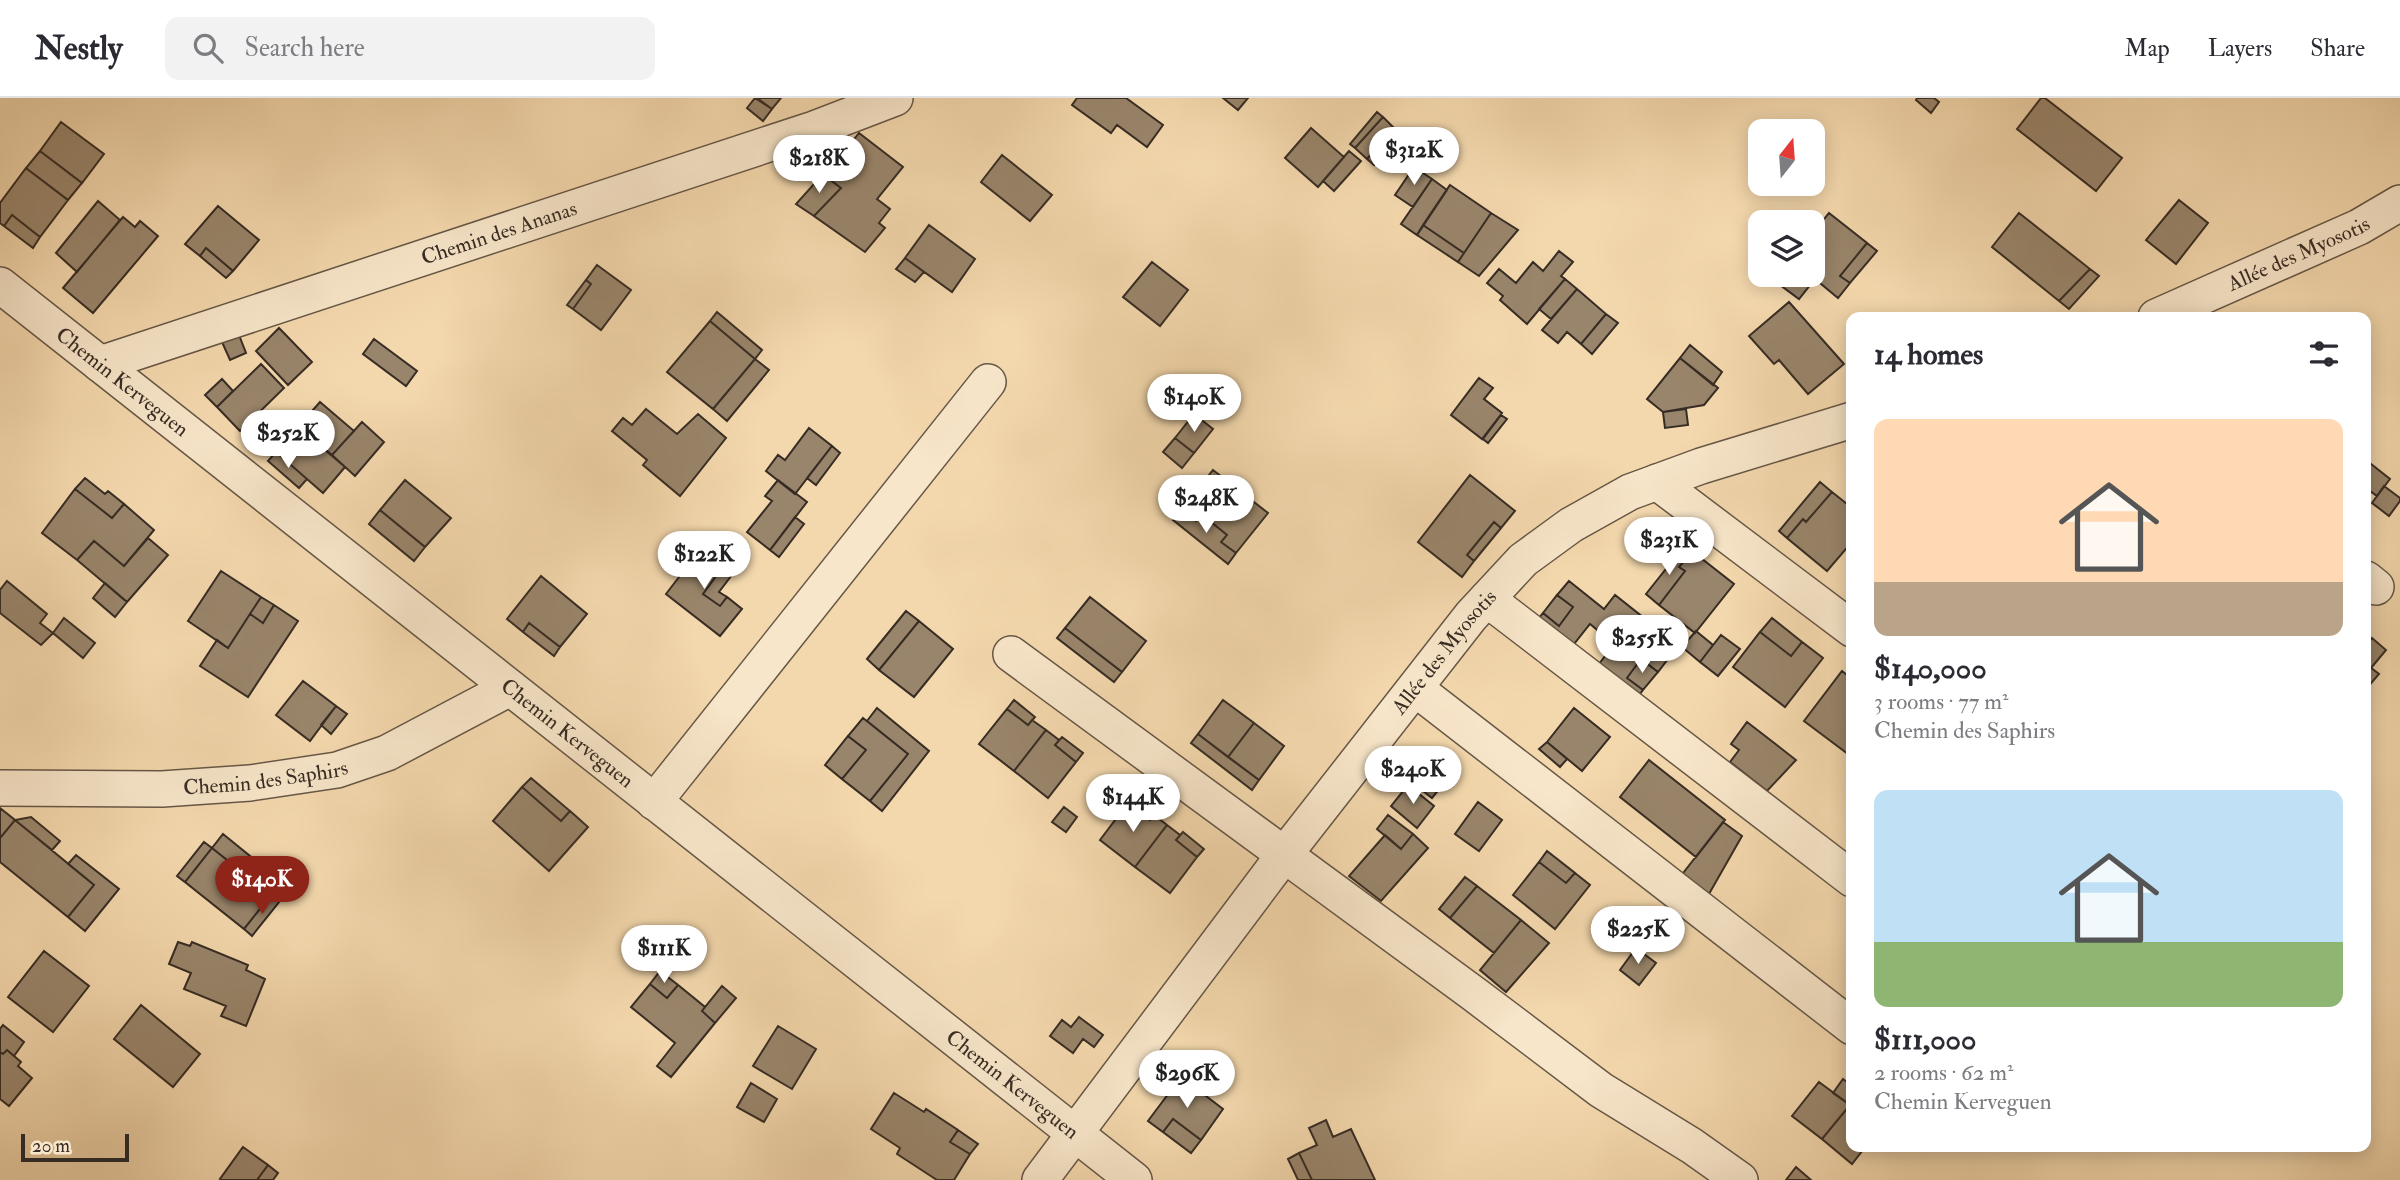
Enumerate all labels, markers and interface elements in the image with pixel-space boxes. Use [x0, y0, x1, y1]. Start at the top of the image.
search box [165, 17, 655, 80]
text: Nestly [35, 28, 123, 69]
icon: search [189, 29, 227, 67]
text: Search here [245, 32, 365, 64]
text: Map [2125, 33, 2170, 64]
text: Layers [2208, 33, 2272, 64]
text: Share [2310, 33, 2365, 64]
north arrow [1748, 119, 1825, 196]
map controls [1748, 119, 1825, 287]
pin: $312K [1365, 127, 1463, 187]
text: $312K [1385, 135, 1443, 164]
pin: $218K [770, 136, 868, 195]
text: $218K [789, 143, 849, 172]
street label: Chemin des Ananas [418, 195, 581, 271]
button: layers [1748, 210, 1825, 287]
street label: Allée des Myosotis [2223, 211, 2375, 298]
street label: Chemin Kerveguen [50, 321, 194, 443]
icon: filters [2305, 335, 2343, 373]
text: 14 homes [1874, 336, 1983, 373]
pin: $140K [1145, 374, 1243, 434]
text: $140K [1163, 382, 1225, 411]
pin: $252K [239, 410, 337, 470]
text: $252K [257, 418, 319, 447]
icon: home [2046, 464, 2172, 590]
pin: $248K [1157, 476, 1255, 535]
text: $248K [1174, 483, 1238, 512]
pin: $231K [1620, 518, 1718, 577]
text: $231K [1640, 525, 1698, 554]
pin: $122K [655, 532, 753, 591]
text: $122K [674, 539, 734, 568]
street label: Allée des Myosotis [1385, 584, 1503, 721]
pin: $255K [1593, 616, 1691, 675]
text: $255K [1612, 623, 1672, 652]
text: $140,000 [1874, 650, 1987, 687]
street label: Chemin Kerveguen [495, 672, 639, 794]
text: 3 rooms · 77 m² [1874, 687, 2009, 716]
text: Chemin des Saphirs [1874, 716, 2055, 745]
pin: $240K [1364, 746, 1462, 806]
street label: Chemin des Saphirs [182, 754, 352, 802]
text: $240K [1381, 754, 1445, 783]
pin: $144K [1084, 774, 1182, 834]
text: $144K [1102, 782, 1164, 811]
icon: home [2046, 835, 2172, 961]
pin: $140K [213, 856, 311, 916]
text: $140K [231, 864, 293, 893]
pin: $225K [1589, 906, 1687, 966]
text: $225K [1607, 914, 1669, 943]
pin: $111K [615, 926, 713, 985]
text: $111K [637, 933, 691, 962]
text: $111,000 [1874, 1021, 1976, 1058]
street label: Chemin Kerveguen [940, 1024, 1084, 1146]
pin: $296K [1138, 1051, 1236, 1110]
text: $296K [1155, 1058, 1219, 1087]
text: 2 rooms · 62 m² [1874, 1058, 2013, 1087]
text: Chemin Kerveguen [1874, 1087, 2052, 1116]
scale bar [21, 1131, 130, 1163]
text: 20 m [32, 1134, 70, 1158]

